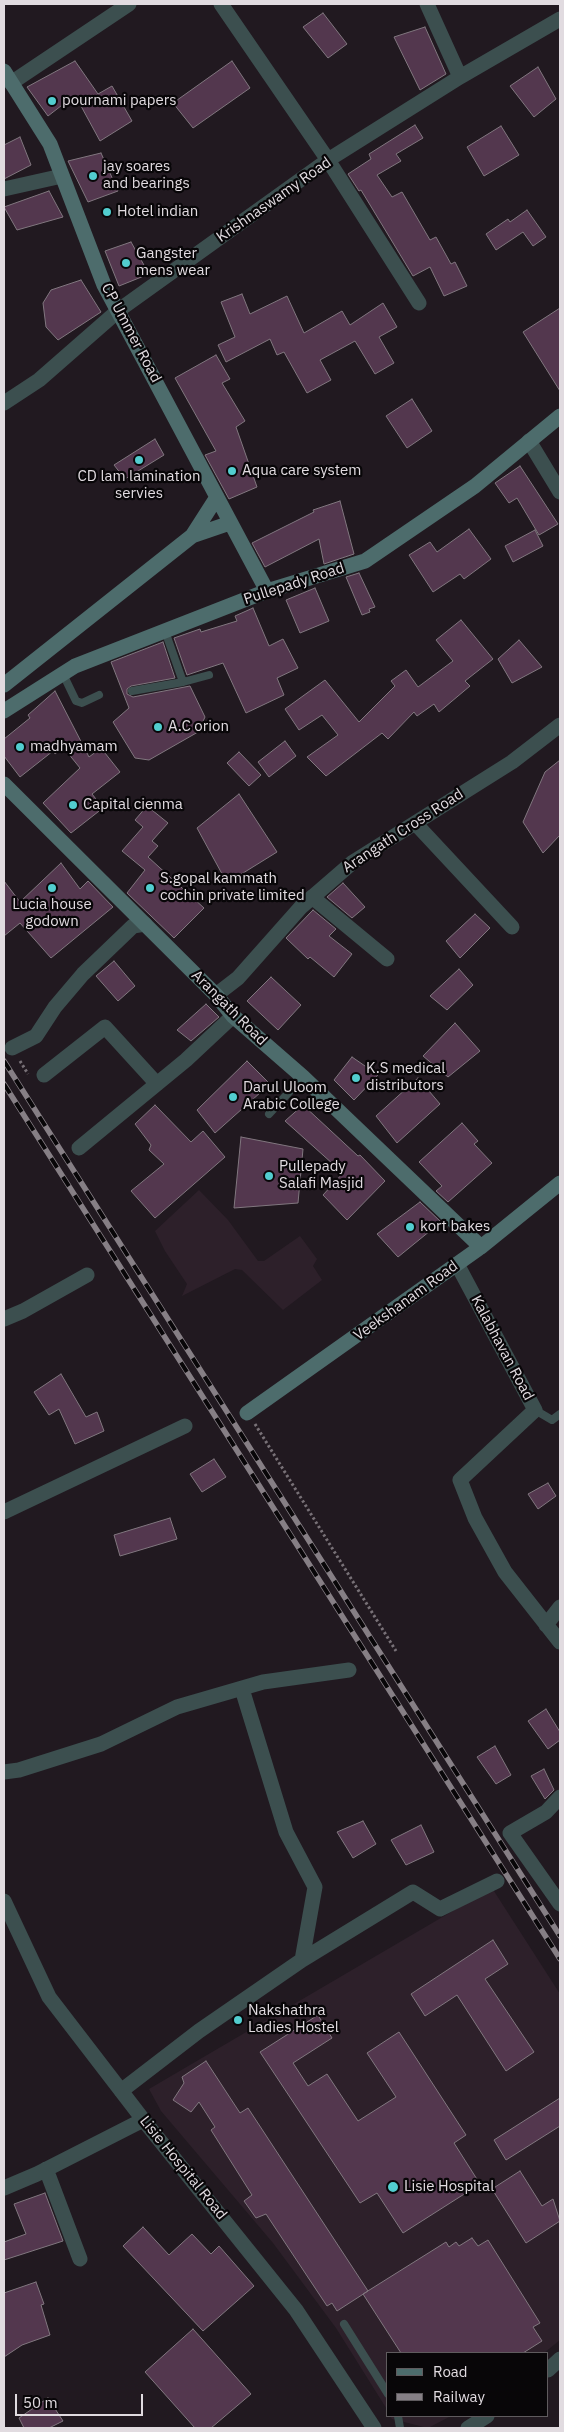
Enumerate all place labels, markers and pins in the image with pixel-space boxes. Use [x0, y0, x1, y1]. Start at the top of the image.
place label: pournami papers [62, 92, 176, 110]
marker: pournami papers [46, 95, 58, 107]
place label: jay soares and bearings [103, 158, 190, 193]
marker: jay soares and bearings [87, 170, 99, 182]
place label: Hotel indian [117, 203, 198, 221]
marker: Hotel indian [101, 206, 113, 218]
place label: Gangster mens wear [136, 245, 210, 280]
marker: Gangster mens wear [120, 257, 132, 269]
marker: CD lam lamination servies [133, 454, 145, 466]
place label: Aqua care system [242, 462, 361, 480]
marker: Aqua care system [226, 465, 238, 477]
place label: CD lam lamination servies [77, 468, 201, 503]
place label: A.C orion [168, 718, 229, 736]
marker: A.C orion [152, 721, 164, 733]
place label: madhyamam [30, 738, 118, 756]
marker: madhyamam [14, 741, 26, 753]
place label: Capital cienma [83, 796, 183, 814]
marker: Capital cienma [67, 799, 79, 811]
place label: S.gopal kammath cochin private limited [160, 870, 305, 905]
marker: Lucia house godown [46, 882, 58, 894]
marker: S.gopal kammath cochin private limited [144, 882, 156, 894]
place label: Lucia house godown [12, 896, 92, 931]
place label: K.S medical distributors [366, 1060, 445, 1095]
marker: K.S medical distributors [350, 1072, 362, 1084]
place label: Darul Uloom Arabic College [243, 1079, 340, 1114]
marker: Darul Uloom Arabic College [227, 1091, 239, 1103]
place label: Pullepady Salafi Masjid [279, 1158, 364, 1193]
marker: Pullepady Salafi Masjid [263, 1170, 275, 1182]
place label: kort bakes [420, 1218, 490, 1236]
marker: kort bakes [404, 1221, 416, 1233]
place label: Nakshathra Ladies Hostel [248, 2002, 339, 2037]
marker: Nakshathra Ladies Hostel [232, 2014, 244, 2026]
place label: Lisie Hospital [404, 2178, 494, 2196]
marker: Lisie Hospital [386, 2180, 400, 2194]

